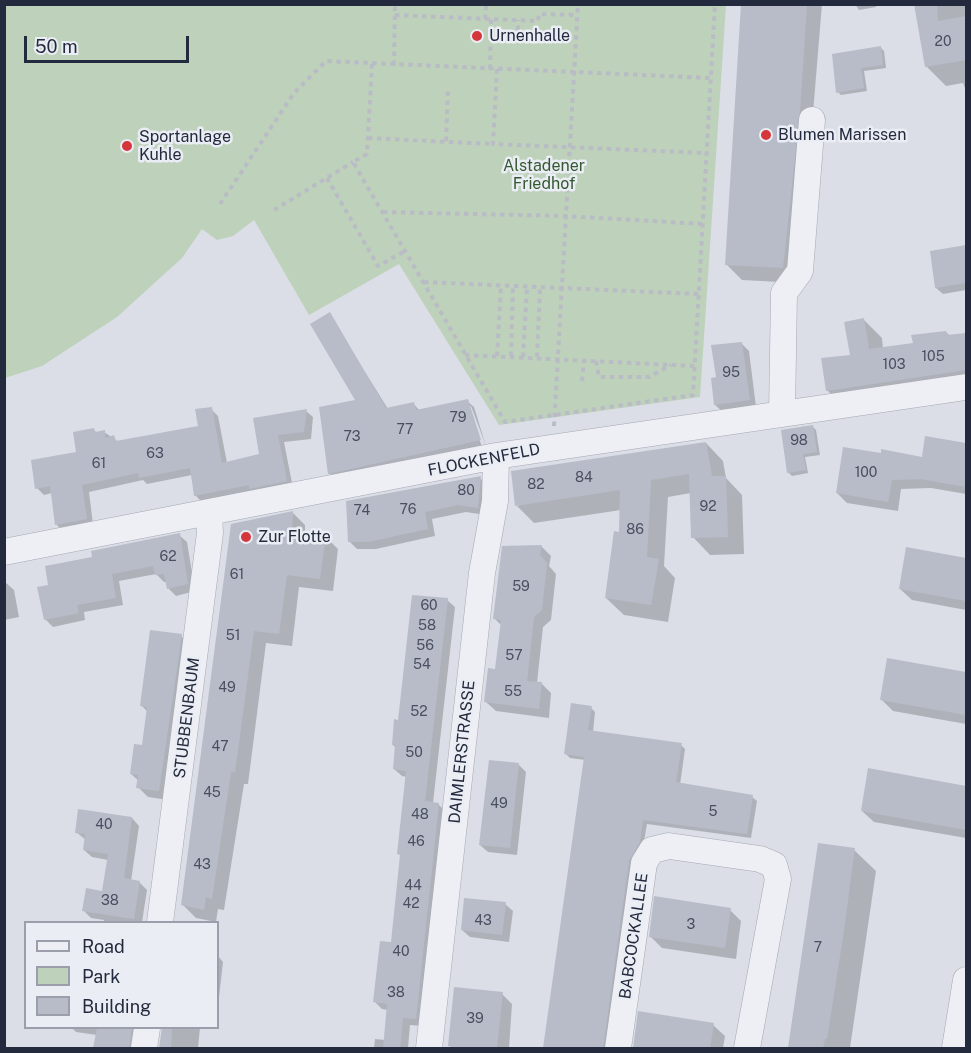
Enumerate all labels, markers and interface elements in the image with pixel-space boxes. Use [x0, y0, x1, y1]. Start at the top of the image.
scale bar [27, 24, 192, 62]
place label: Urnenhalle [489, 26, 570, 46]
marker: Urnenhalle [470, 29, 484, 43]
house number: 20 [935, 34, 951, 50]
text: 50 m [35, 36, 78, 57]
place label: Blumen Marissen [778, 125, 906, 145]
place label: Sportanlage Kuhle [139, 127, 231, 165]
marker: Blumen Marissen [759, 128, 773, 142]
marker: Sportanlage Kuhle [120, 139, 134, 153]
park label: Alstadener Friedhof [503, 156, 585, 194]
house number: 105 [921, 349, 945, 365]
house number: 103 [883, 357, 905, 373]
house number: 95 [722, 365, 740, 381]
house number: 79 [450, 410, 466, 426]
house number: 77 [397, 422, 413, 438]
house number: 73 [344, 429, 360, 445]
house number: 98 [790, 433, 808, 449]
street label: FLOCKENFELD [426, 440, 542, 480]
house number: 63 [146, 446, 164, 462]
house number: 61 [92, 456, 106, 472]
house number: 100 [855, 465, 877, 481]
house number: 84 [575, 470, 593, 486]
house number: 82 [527, 477, 545, 493]
house number: 80 [457, 483, 475, 499]
house number: 92 [699, 499, 717, 515]
house number: 76 [400, 502, 416, 518]
house number: 74 [354, 503, 370, 519]
house number: 86 [626, 522, 644, 538]
place label: Zur Flotte [258, 527, 331, 547]
marker: Zur Flotte [239, 530, 253, 544]
house number: 62 [159, 549, 177, 565]
house number: 61 [230, 567, 244, 583]
house number: 59 [512, 579, 530, 595]
house number: 60 [420, 598, 438, 614]
house number: 58 [418, 618, 436, 634]
house number: 51 [226, 628, 240, 644]
house number: 56 [416, 638, 434, 654]
house number: 57 [505, 648, 523, 664]
street label: STUBBENBAUM [170, 656, 204, 780]
house number: 54 [413, 657, 431, 673]
street label: DAIMLERSTRASSE [445, 679, 479, 825]
house number: 49 [218, 680, 236, 696]
house number: 55 [504, 684, 522, 700]
house number: 52 [410, 704, 428, 720]
house number: 47 [211, 739, 229, 755]
house number: 50 [405, 745, 423, 761]
house number: 45 [203, 785, 221, 801]
house number: 49 [490, 796, 508, 812]
house number: 5 [709, 804, 717, 820]
house number: 48 [411, 807, 429, 823]
house number: 40 [95, 817, 113, 833]
house number: 46 [407, 834, 425, 850]
house number: 43 [193, 857, 211, 873]
street label: BABCOCKALLEE [616, 872, 652, 1000]
house number: 44 [404, 878, 422, 894]
house number: 38 [101, 893, 119, 909]
house number: 42 [402, 896, 420, 912]
house number: 43 [474, 913, 492, 929]
house number: 3 [687, 917, 695, 933]
legend [24, 921, 219, 1029]
text: Road [82, 936, 125, 957]
house number: 7 [814, 940, 822, 956]
house number: 40 [392, 944, 410, 960]
text: Park [82, 966, 120, 987]
house number: 38 [387, 985, 405, 1001]
text: Building [82, 996, 151, 1017]
house number: 39 [466, 1011, 484, 1027]

